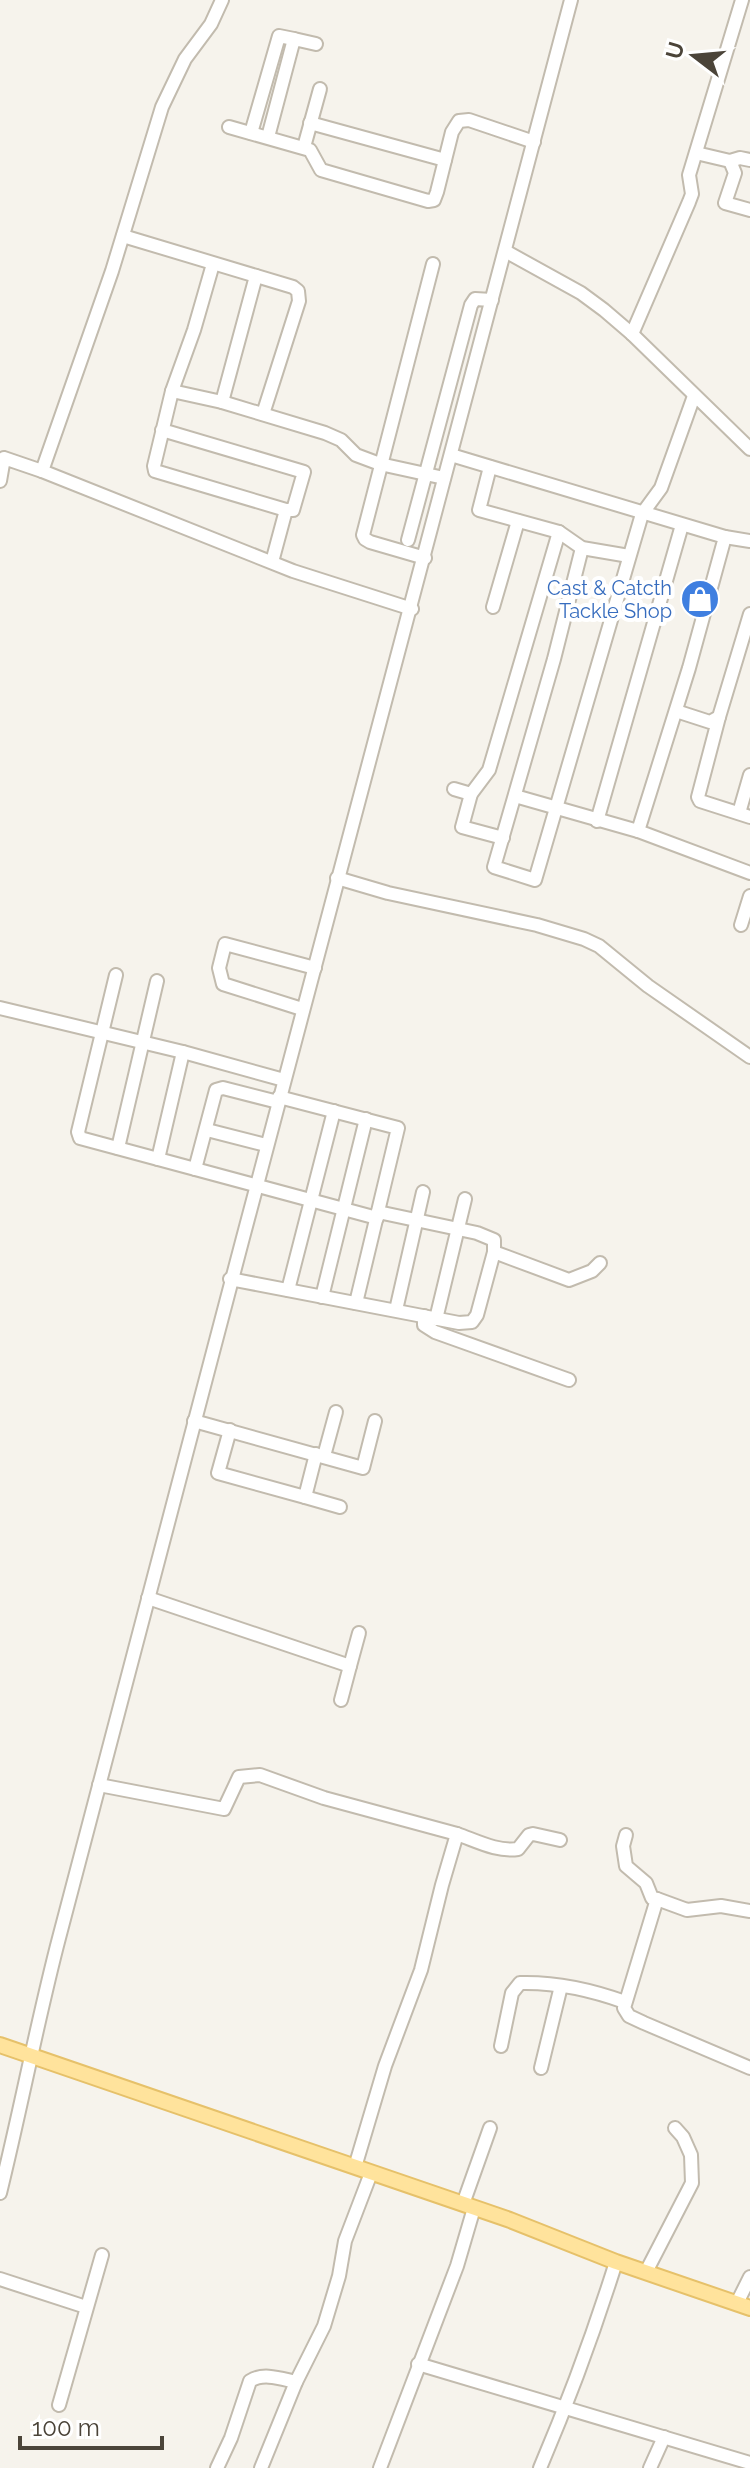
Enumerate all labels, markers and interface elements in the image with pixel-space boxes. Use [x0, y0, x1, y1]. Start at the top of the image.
north arrow [654, 16, 734, 96]
text: U [660, 39, 690, 62]
place label: Cast & Catcth Tackle Shop [547, 576, 672, 623]
shop icon: Cast & Catcth Tackle Shop [679, 578, 721, 620]
scale bar [20, 2400, 162, 2450]
text: 100 m [32, 2413, 100, 2442]

